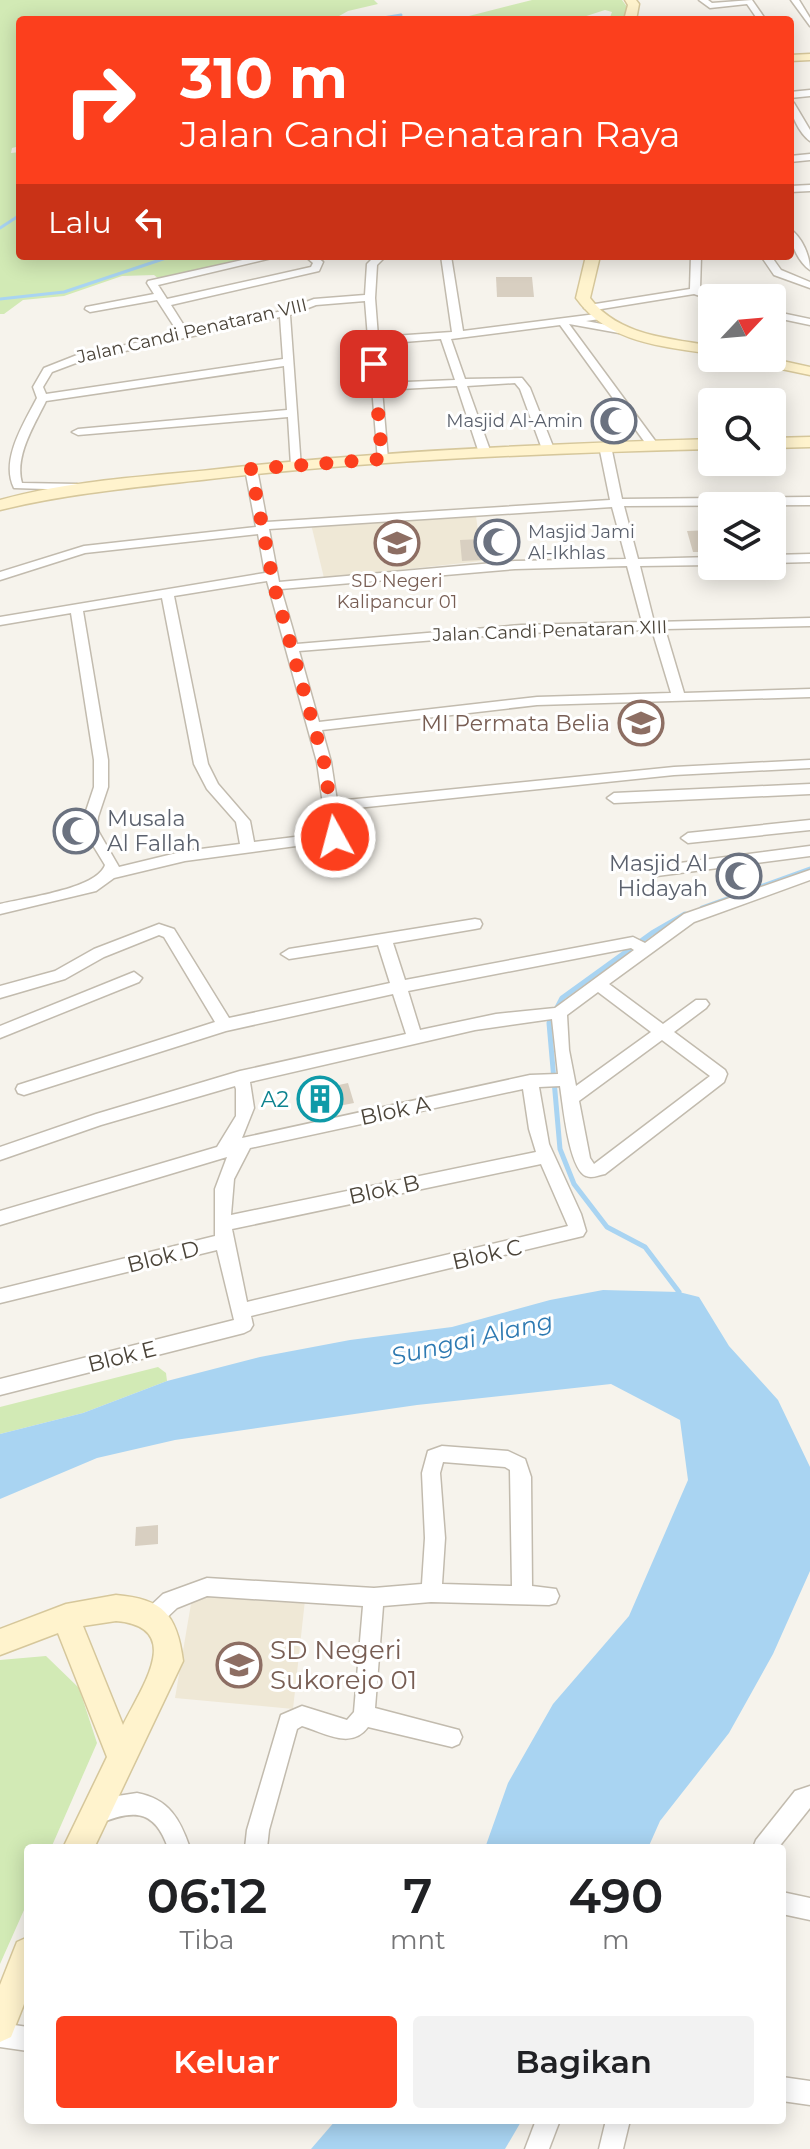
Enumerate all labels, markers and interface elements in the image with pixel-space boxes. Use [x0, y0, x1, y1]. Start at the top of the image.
text: 310 m [180, 44, 348, 112]
icon: right [48, 48, 152, 152]
text: Jalan Candi Penataran Raya [180, 112, 681, 156]
icon: left [128, 200, 172, 244]
text: Lalu [48, 204, 112, 241]
north arrow [698, 284, 786, 372]
map controls [698, 284, 786, 580]
street label: Jalan Candi Penataran VIII [74, 294, 309, 368]
pin [340, 330, 408, 398]
icon: arrive [352, 342, 396, 386]
button: search [698, 388, 786, 476]
mosque icon: Masjid Al-Amin [590, 397, 638, 445]
place label: Masjid Al-Amin [446, 410, 583, 432]
button: layers [698, 492, 786, 580]
mosque icon: Masjid Jami Al-Ikhlas [473, 518, 521, 566]
school or university icon: SD Negeri Kalipancur 01 [373, 519, 421, 567]
place label: Masjid Jami Al-Ikhlas [528, 521, 635, 564]
place label: SD Negeri Kalipancur 01 [337, 570, 457, 613]
street label: Jalan Candi Penataran XIII [431, 616, 668, 646]
school or university icon: MI Permata Belia [617, 699, 665, 747]
place label: MI Permata Belia [421, 710, 610, 737]
position arrow [293, 795, 377, 879]
place label: Musala Al Fallah [107, 805, 201, 857]
mosque icon: Musala Al Fallah [52, 807, 100, 855]
place label: Masjid Al Hidayah [609, 850, 708, 902]
mosque icon: Masjid Al Hidayah [715, 852, 763, 900]
building icon: A2 [296, 1075, 344, 1123]
place label: A2 [261, 1086, 289, 1113]
street label: Blok A [358, 1090, 433, 1131]
street label: Blok B [346, 1169, 422, 1210]
street label: Blok C [450, 1233, 525, 1276]
street label: Blok D [124, 1235, 202, 1278]
water label: Sungai Alang [388, 1306, 556, 1371]
street label: Blok E [85, 1335, 159, 1378]
place label: SD Negeri Sukorejo 01 [270, 1634, 417, 1696]
school or university icon: SD Negeri Sukorejo 01 [215, 1641, 263, 1689]
text: 06:12 [147, 1867, 267, 1925]
text: 7 [403, 1867, 432, 1925]
text: 490 [568, 1867, 663, 1925]
text: Tiba [180, 1924, 234, 1956]
text: mnt [390, 1924, 446, 1956]
text: m [602, 1924, 630, 1956]
button: Keluar [56, 2016, 397, 2108]
button: Bagikan [413, 2016, 754, 2108]

